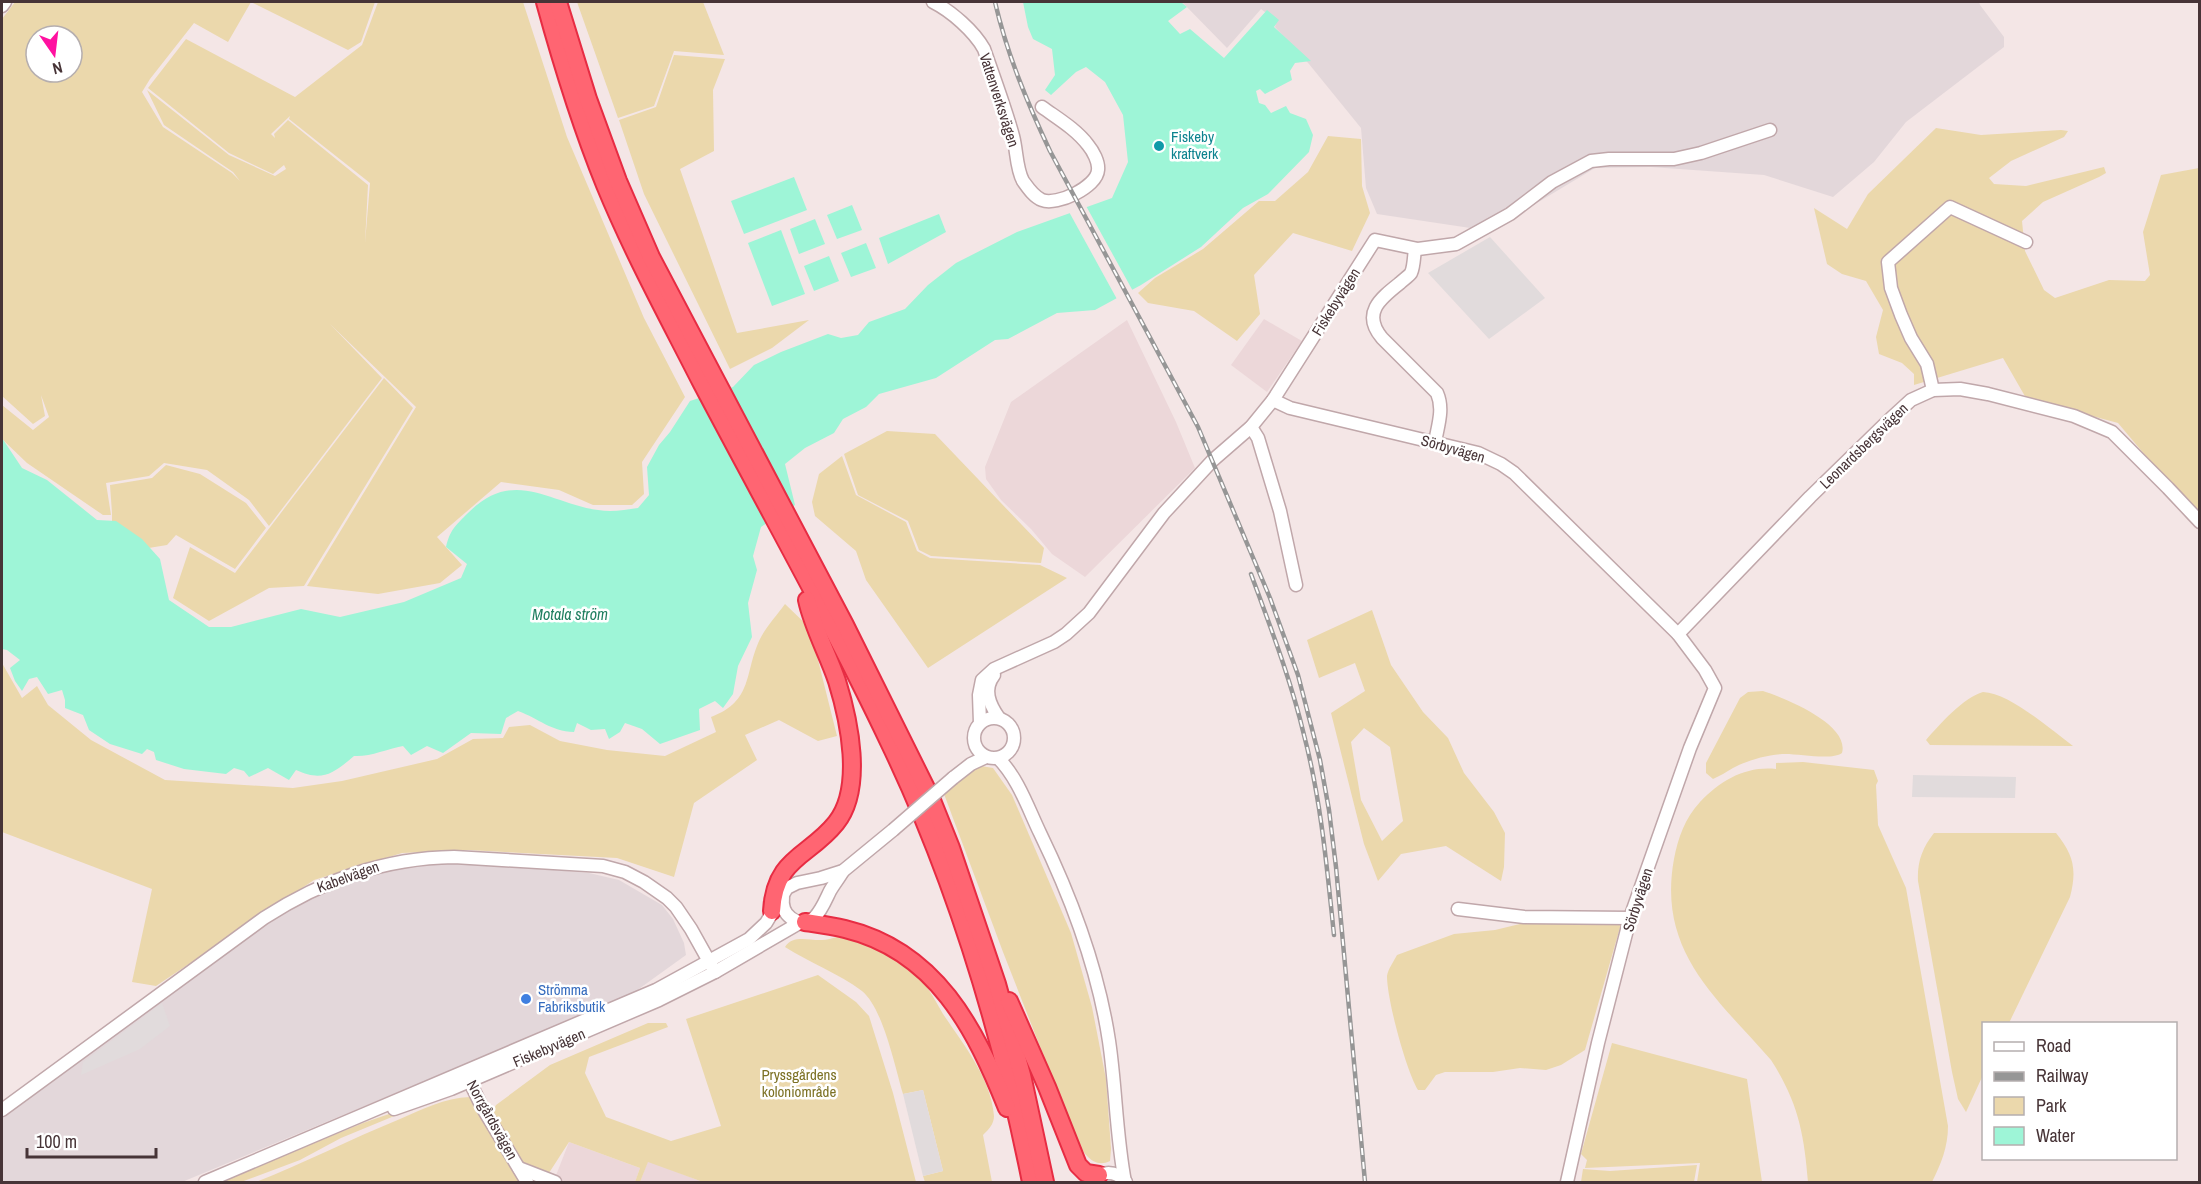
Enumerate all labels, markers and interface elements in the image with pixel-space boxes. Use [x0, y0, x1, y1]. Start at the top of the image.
north arrow [24, 24, 84, 84]
street label: Vattenverksvägen [974, 50, 1025, 149]
text: N [50, 57, 65, 80]
place label: Fiskeby kraftverk [1171, 126, 1219, 164]
marker: Fiskeby kraftverk [1152, 139, 1166, 153]
street label: Fiskebyvägen [1306, 264, 1365, 340]
street label: Leonardsbergsvägen [1815, 398, 1913, 493]
street label: Sörbyvägen [1419, 429, 1488, 468]
water label: Motala ström [532, 603, 608, 625]
street label: Kabelvägen [314, 856, 382, 898]
street label: Sörbyvägen [1617, 865, 1658, 934]
place label: Strömma Fabriksbutik [538, 979, 606, 1017]
marker: Strömma Fabriksbutik [519, 992, 533, 1006]
legend [1982, 1022, 2177, 1160]
street label: Fiskebyvägen [509, 1023, 588, 1072]
text: Road [2036, 1033, 2071, 1058]
text: Railway [2036, 1063, 2089, 1088]
park label: Pryssgårdens koloniområde [761, 1064, 837, 1102]
street label: Norrgårdsvägen [462, 1076, 523, 1163]
text: Park [2036, 1093, 2067, 1118]
scale bar [27, 1121, 156, 1159]
text: Water [2036, 1123, 2075, 1148]
text: 100 m [36, 1129, 77, 1154]

